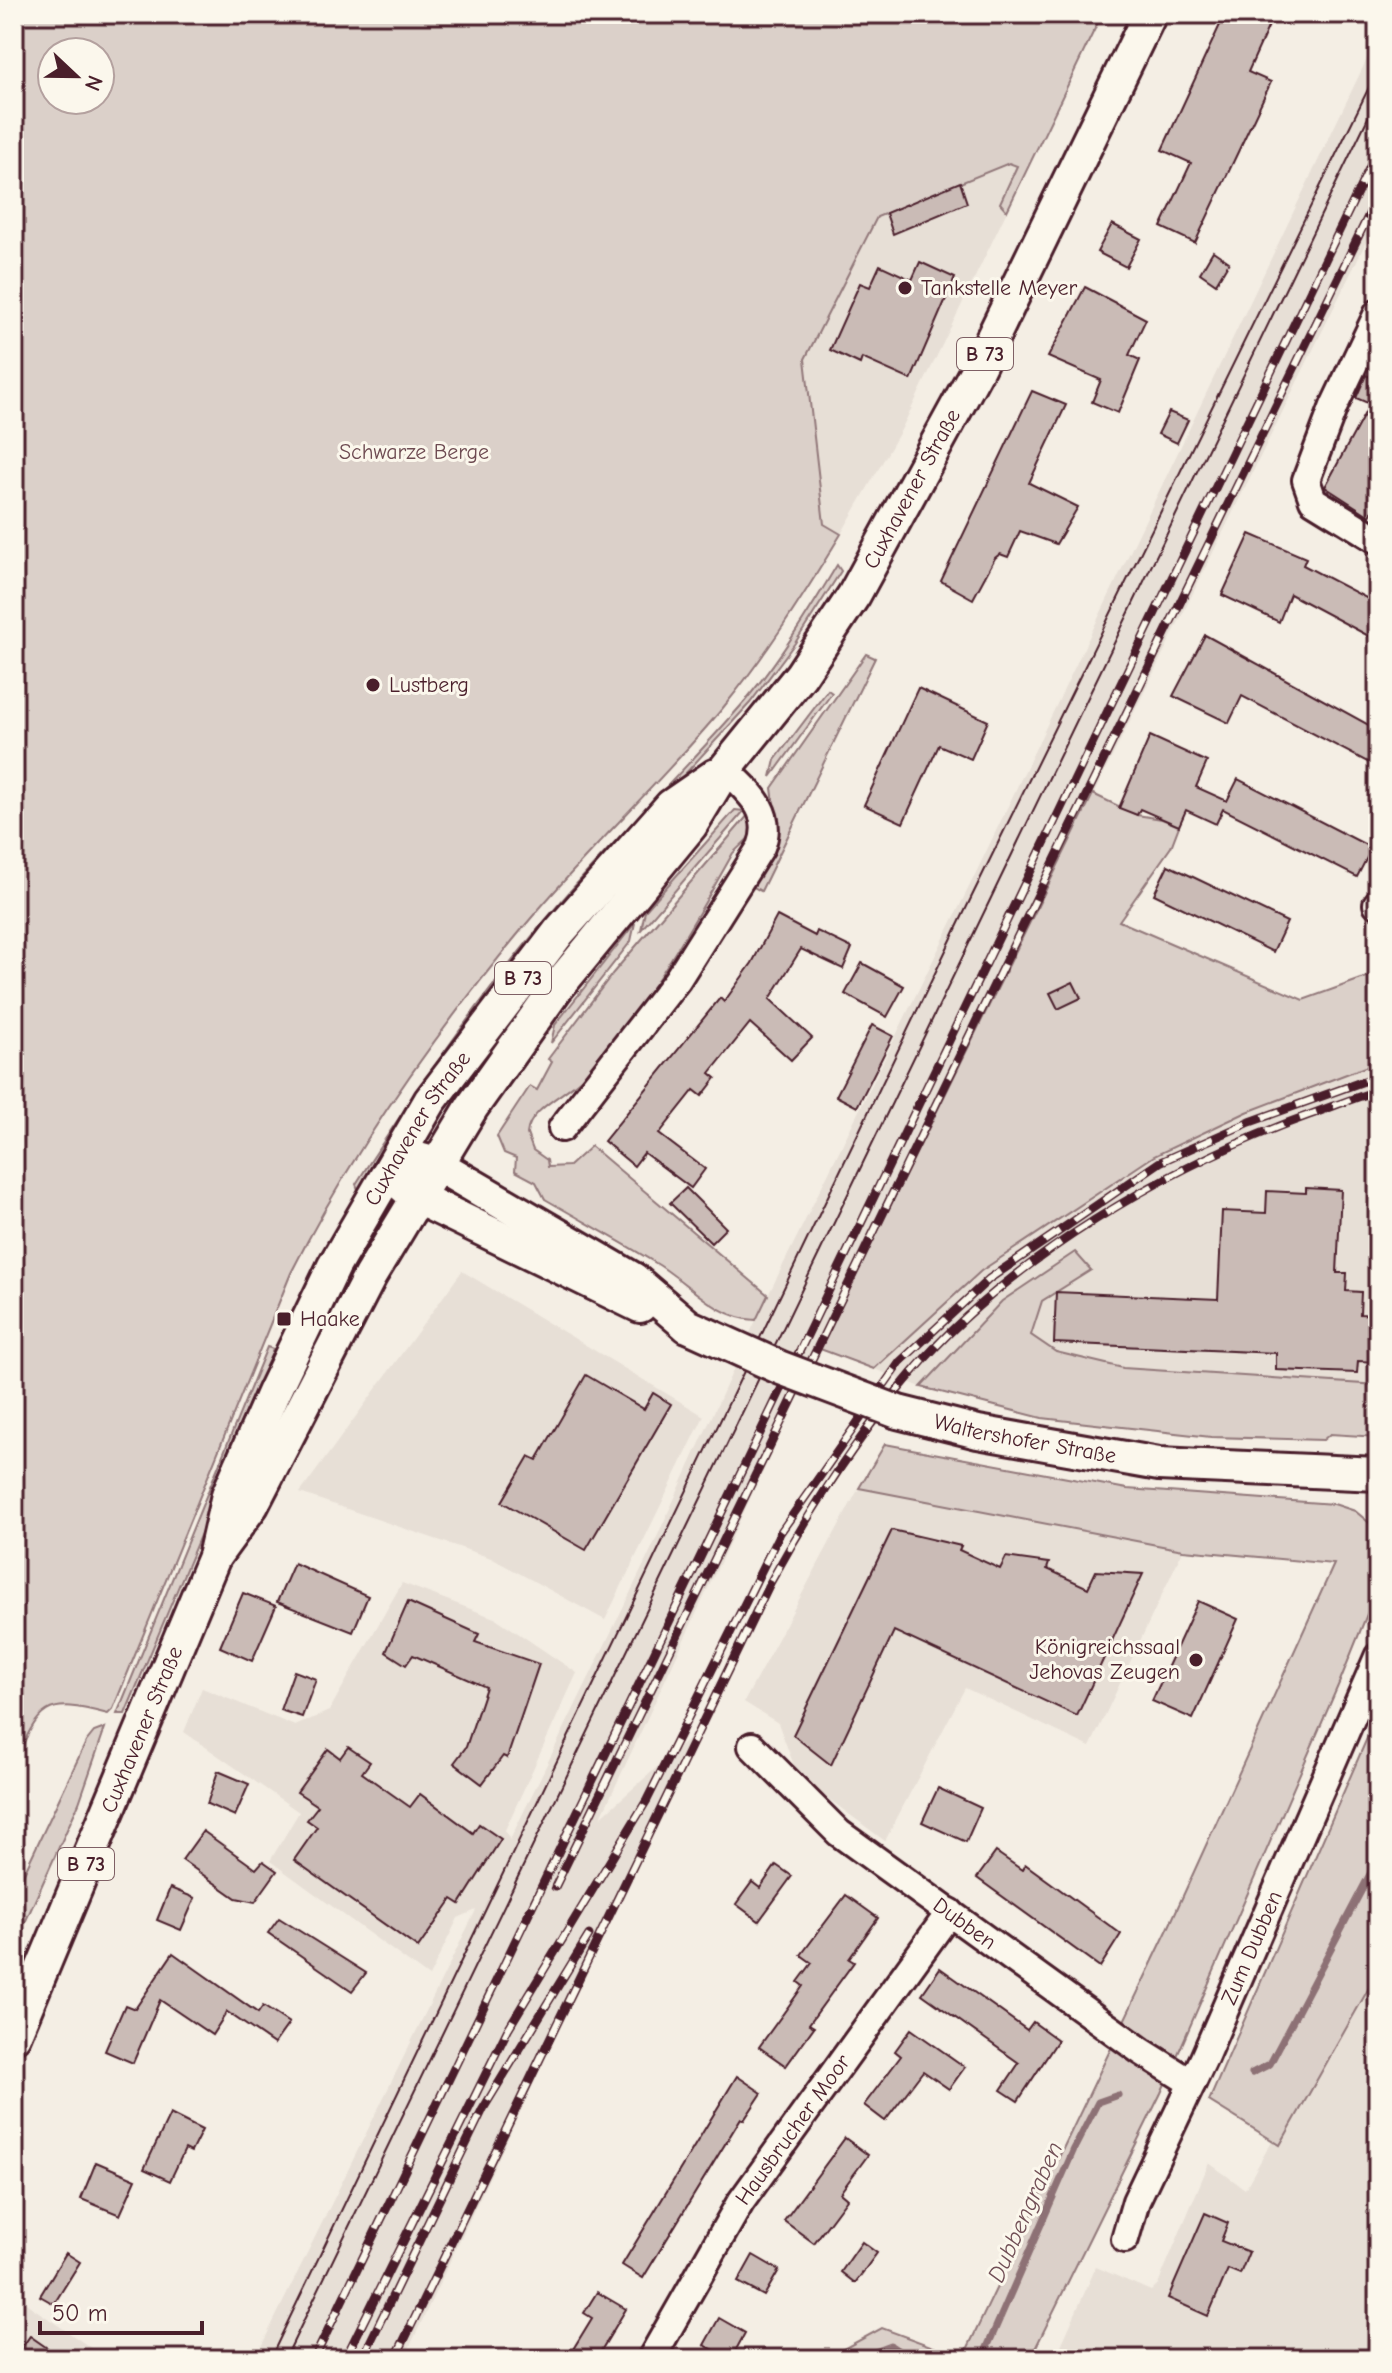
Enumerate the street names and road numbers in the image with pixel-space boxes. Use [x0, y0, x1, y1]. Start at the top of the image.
road number: B 73 [957, 338, 1013, 370]
street label: Cuxhavener Straße [858, 404, 966, 573]
road number: B 73 [495, 962, 551, 994]
street label: Cuxhavener Straße [359, 1046, 476, 1210]
street label: Waltershofer Straße [931, 1408, 1118, 1469]
street label: Cuxhavener Straße [96, 1642, 188, 1817]
road number: B 73 [58, 1848, 114, 1880]
street label: Zum Dubben [1216, 1887, 1288, 2009]
street label: Dubben [928, 1892, 1001, 1955]
street label: Hausbrucher Moor [730, 2049, 856, 2210]

